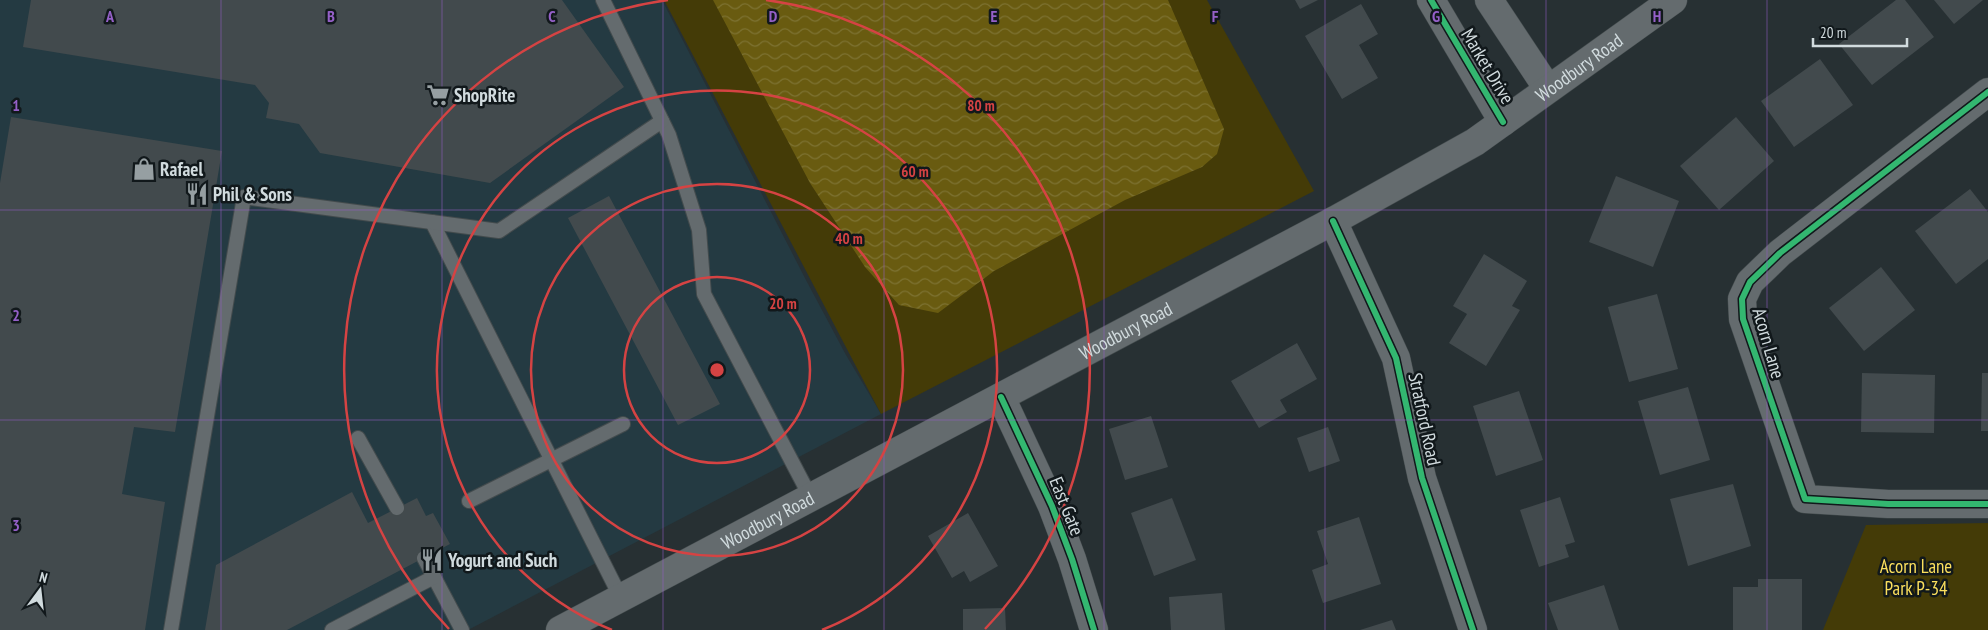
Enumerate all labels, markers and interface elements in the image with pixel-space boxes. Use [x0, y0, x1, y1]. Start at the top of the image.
text: A [105, 6, 115, 26]
text: B [327, 6, 335, 26]
text: C [548, 6, 556, 26]
text: D [769, 6, 778, 26]
text: E [991, 6, 998, 26]
text: F [1212, 6, 1219, 26]
text: G [1432, 6, 1440, 26]
text: H [1653, 6, 1661, 26]
scale bar [1813, 15, 1907, 47]
text: 20 m [1820, 23, 1846, 42]
street label: Market Drive [1456, 24, 1520, 108]
street label: Woodbury Road [1531, 28, 1627, 107]
supermarket icon: ShopRite [425, 82, 451, 108]
place label: ShopRite [454, 83, 515, 107]
text: 1 [12, 95, 20, 115]
text: 80 m [967, 96, 995, 115]
shop icon: Rafael [131, 156, 157, 182]
place label: Rafael [160, 157, 203, 181]
text: 60 m [901, 162, 929, 181]
restaurant icon: Phil & Sons [184, 181, 210, 207]
place label: Phil & Sons [213, 182, 292, 206]
text: 40 m [835, 229, 863, 248]
text: 20 m [769, 294, 797, 313]
street label: Woodbury Road [1075, 296, 1176, 365]
text: 2 [12, 305, 20, 325]
street label: Acorn Lane [1747, 305, 1791, 381]
centre of rings [708, 361, 726, 379]
street label: Stratford Road [1403, 370, 1447, 468]
street label: East Gate [1044, 473, 1090, 539]
street label: Woodbury Road [717, 486, 818, 554]
text: 3 [12, 515, 20, 535]
restaurant icon: Yogurt and Such [419, 547, 445, 573]
place label: Yogurt and Such [447, 548, 557, 572]
park label: Acorn Lane Park P-34 [1880, 554, 1952, 600]
north arrow [15, 565, 65, 615]
text: N [37, 568, 49, 587]

